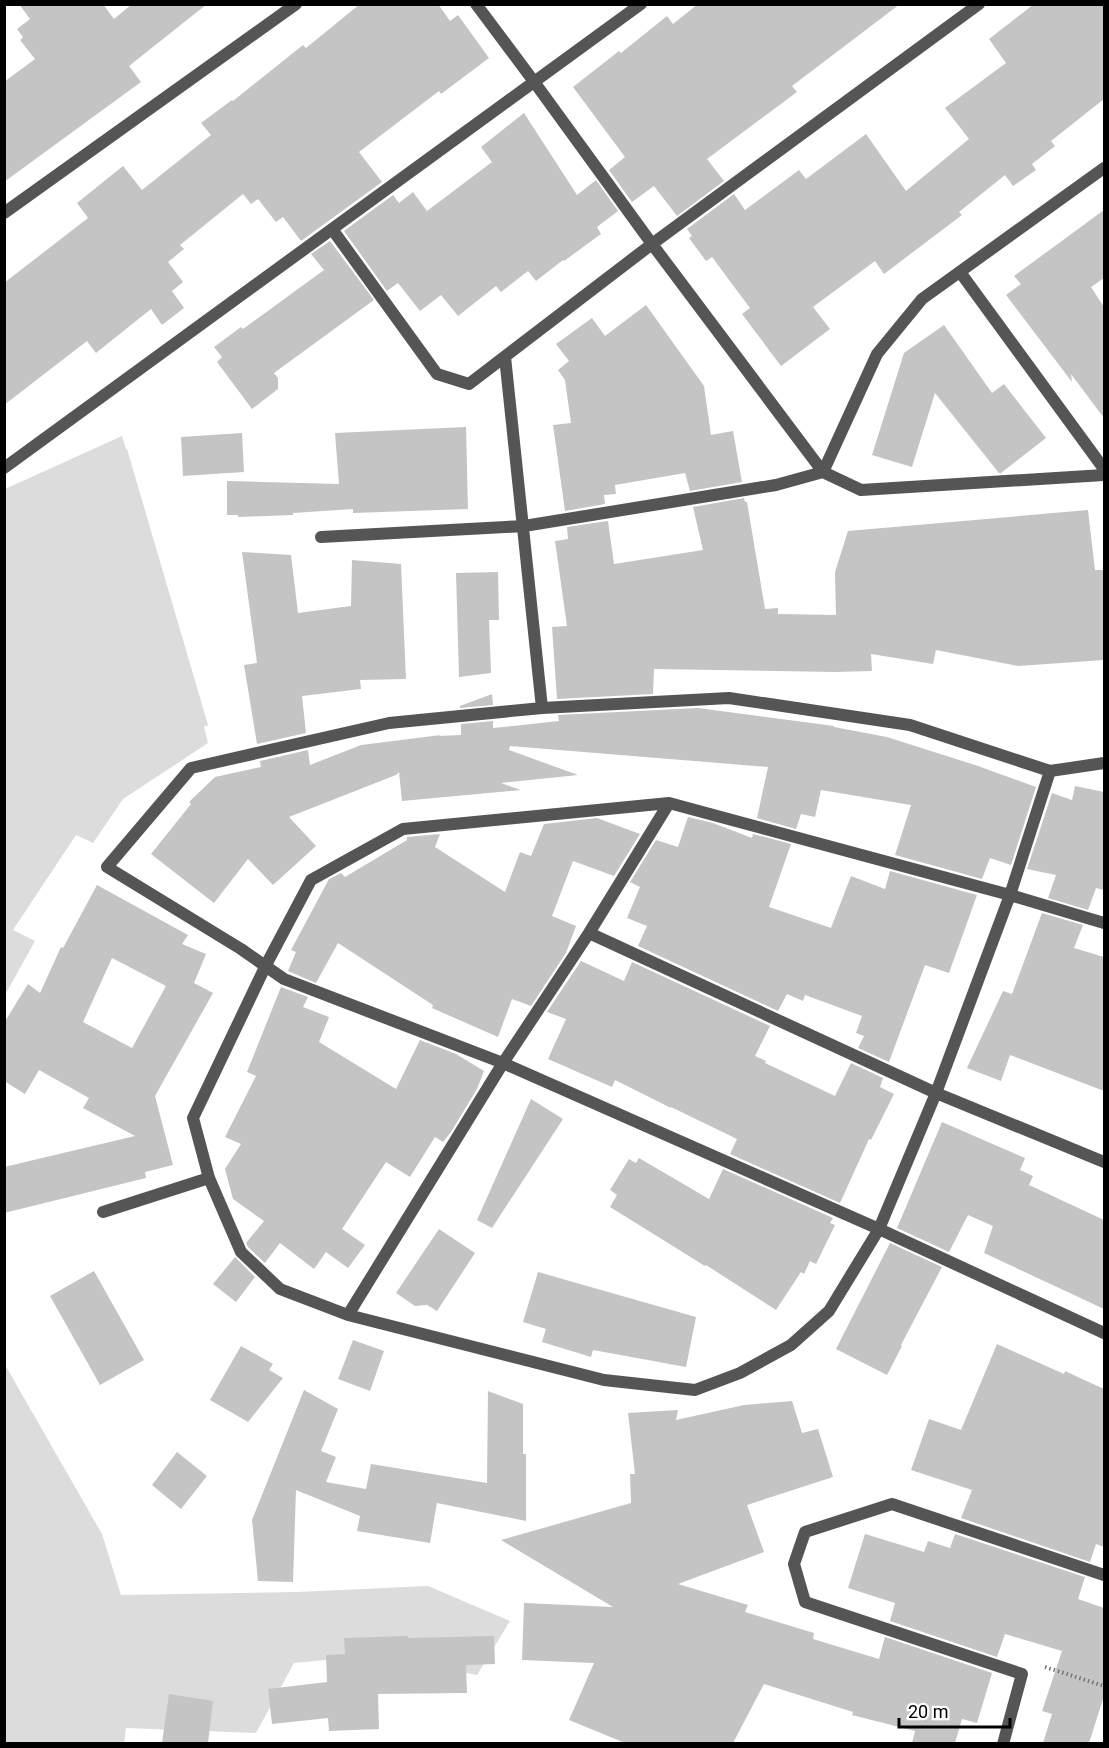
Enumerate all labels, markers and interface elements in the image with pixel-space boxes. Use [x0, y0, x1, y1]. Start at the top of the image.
scale bar [899, 1691, 1010, 1729]
text: 20 m [908, 1701, 948, 1722]

